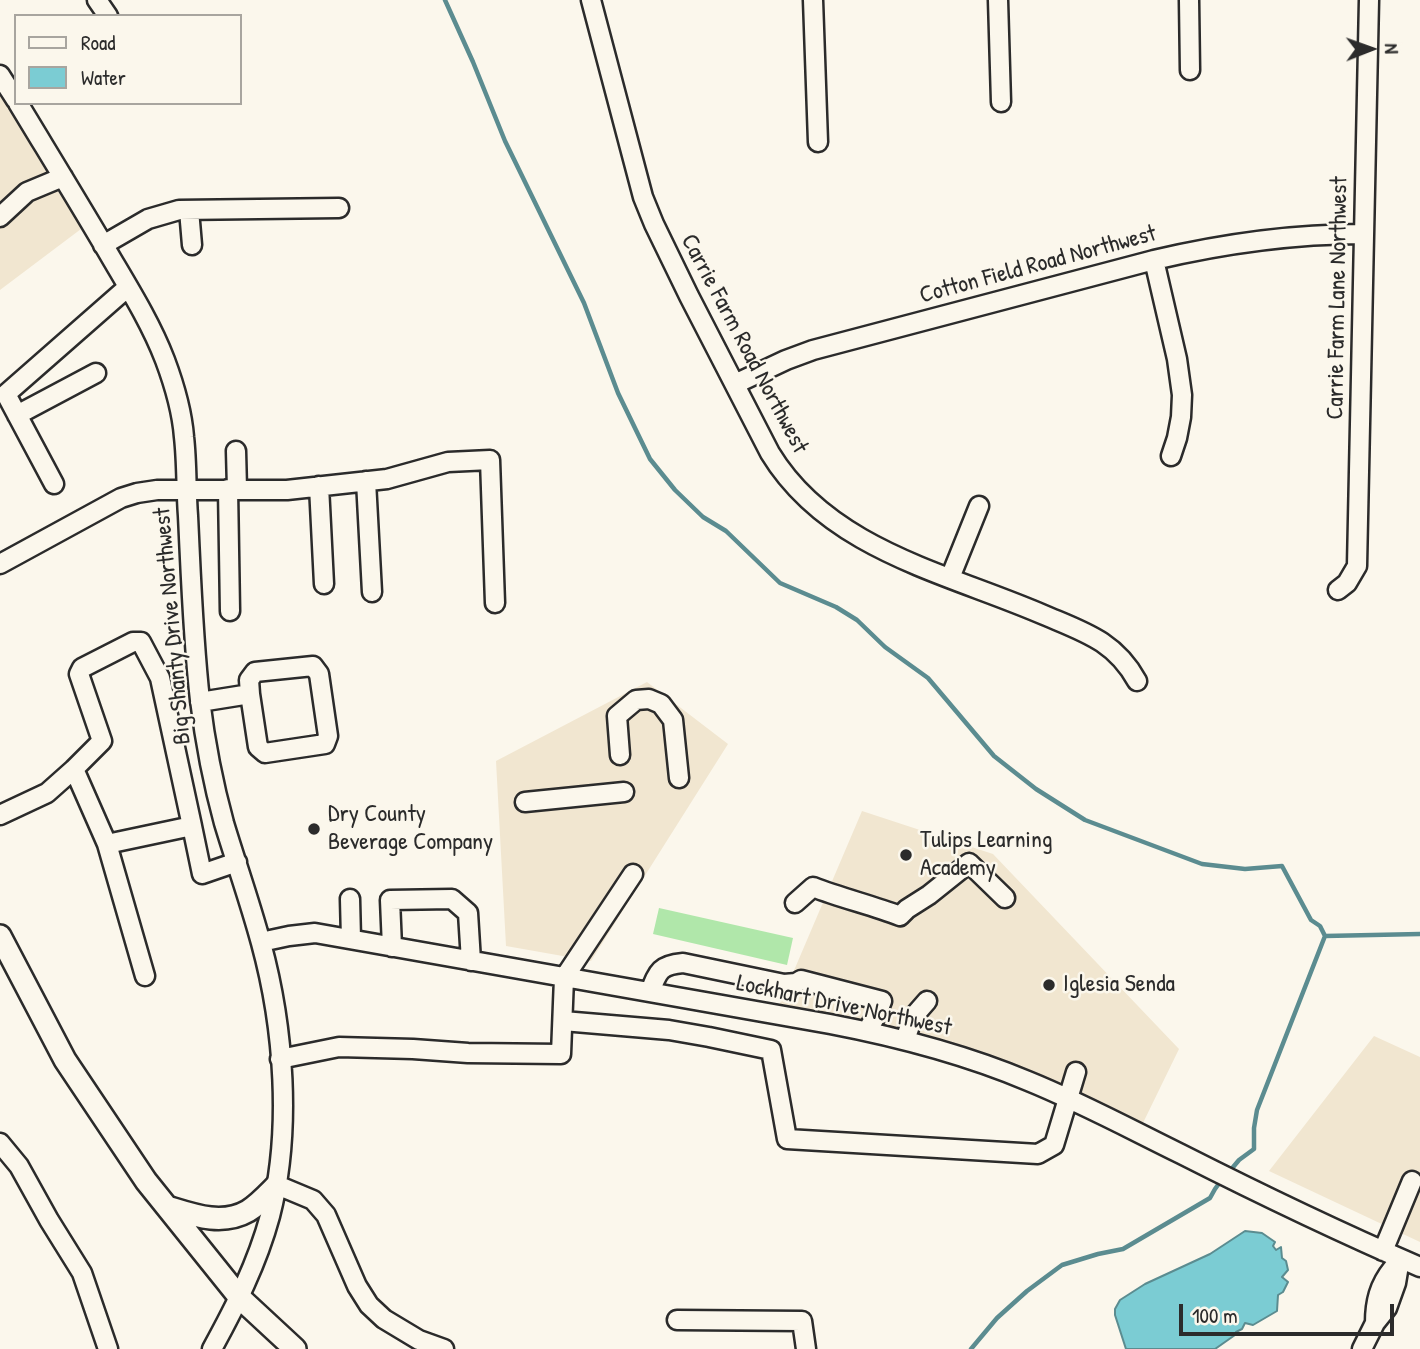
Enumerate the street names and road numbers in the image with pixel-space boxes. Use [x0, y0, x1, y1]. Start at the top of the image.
street label: Carrie Farm Lane Northwest [1321, 176, 1355, 420]
street label: Cotton Field Road Northwest [917, 220, 1159, 310]
street label: Carrie Farm Road Northwest [674, 230, 814, 458]
street label: Big Shanty Drive Northwest [148, 506, 198, 746]
street label: Lockhart Drive Northwest [734, 969, 954, 1043]

